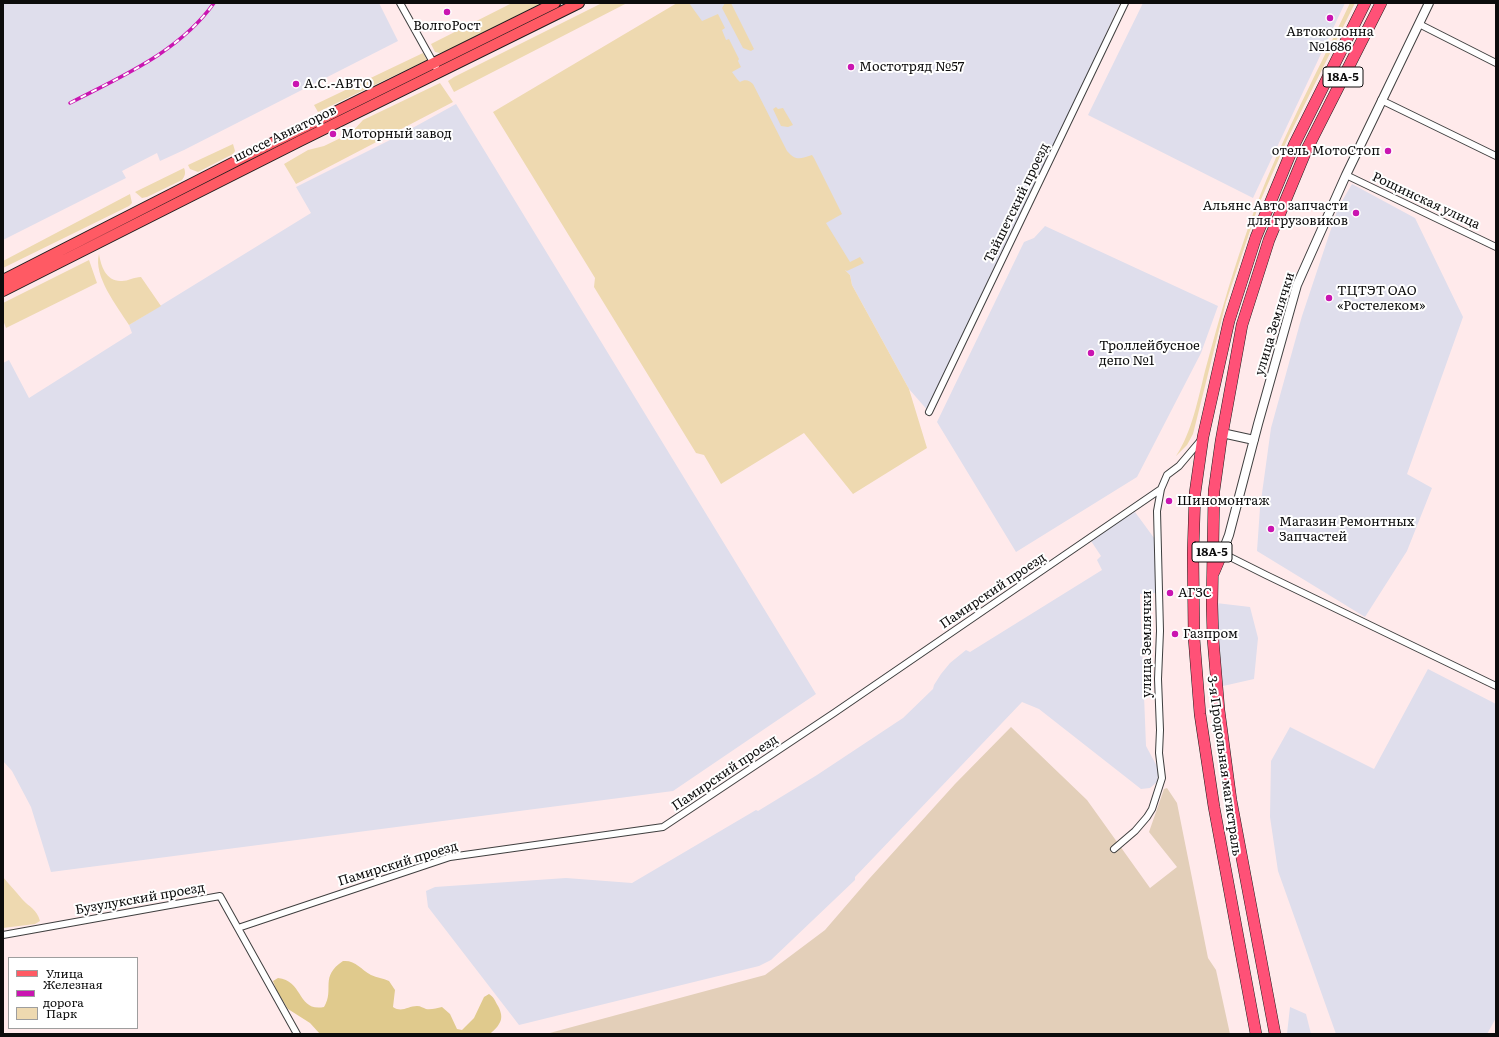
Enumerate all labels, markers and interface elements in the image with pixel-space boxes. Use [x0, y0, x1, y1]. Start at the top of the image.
marker: ВолгоРост [442, 7, 452, 17]
marker: Автоколонна №1686 [1325, 13, 1335, 23]
place label: ВолгоРост [413, 18, 481, 34]
place label: Автоколонна №1686 [1286, 24, 1374, 55]
place label: Мостотряд №57 [859, 59, 964, 75]
marker: Мостотряд №57 [846, 62, 856, 72]
road number: 18А-5 [1323, 67, 1363, 87]
place label: А.С.-АВТО [304, 76, 372, 92]
marker: А.С.-АВТО [291, 79, 301, 89]
street label: шоссе Авиаторов [231, 102, 339, 166]
place label: Моторный завод [341, 126, 452, 142]
marker: Моторный завод [328, 129, 338, 139]
street label: Тайшетский проезд [981, 141, 1053, 265]
place label: отель МотоСтоп [1272, 143, 1380, 159]
marker: отель МотоСтоп [1383, 146, 1393, 156]
street label: Рощинская улица [1370, 169, 1482, 233]
place label: Альянс Авто запчасти для грузовиков [1203, 198, 1348, 229]
marker: Альянс Авто запчасти для грузовиков [1351, 208, 1361, 218]
street label: улица Землячки [1252, 270, 1298, 378]
place label: ТЦТЭТ ОАО «Ростелеком» [1337, 283, 1426, 314]
marker: ТЦТЭТ ОАО «Ростелеком» [1324, 293, 1334, 303]
place label: Троллейбусное депо №1 [1099, 338, 1200, 369]
marker: Троллейбусное депо №1 [1086, 348, 1096, 358]
place label: Шиномонтаж [1177, 493, 1269, 509]
marker: Шиномонтаж [1164, 496, 1174, 506]
place label: Магазин Ремонтных Запчастей [1279, 514, 1414, 545]
marker: Магазин Ремонтных Запчастей [1266, 524, 1276, 534]
road number: 18А-5 [1192, 542, 1232, 562]
street label: Памирский проезд [937, 550, 1049, 632]
place label: АГЗС [1178, 585, 1212, 601]
marker: АГЗС [1165, 588, 1175, 598]
street label: улица Землячки [1139, 590, 1155, 698]
place label: Газпром [1183, 626, 1238, 642]
marker: Газпром [1170, 629, 1180, 639]
street label: 3-я Продольная магистраль [1204, 675, 1244, 857]
street label: Памирский проезд [669, 732, 781, 814]
street label: Памирский проезд [336, 838, 460, 890]
street label: Бузулукский проезд [74, 880, 206, 918]
legend [8, 957, 138, 1029]
text: Улица [46, 964, 83, 982]
text: Железная дорога [43, 975, 103, 1011]
text: Парк [46, 1004, 77, 1022]

